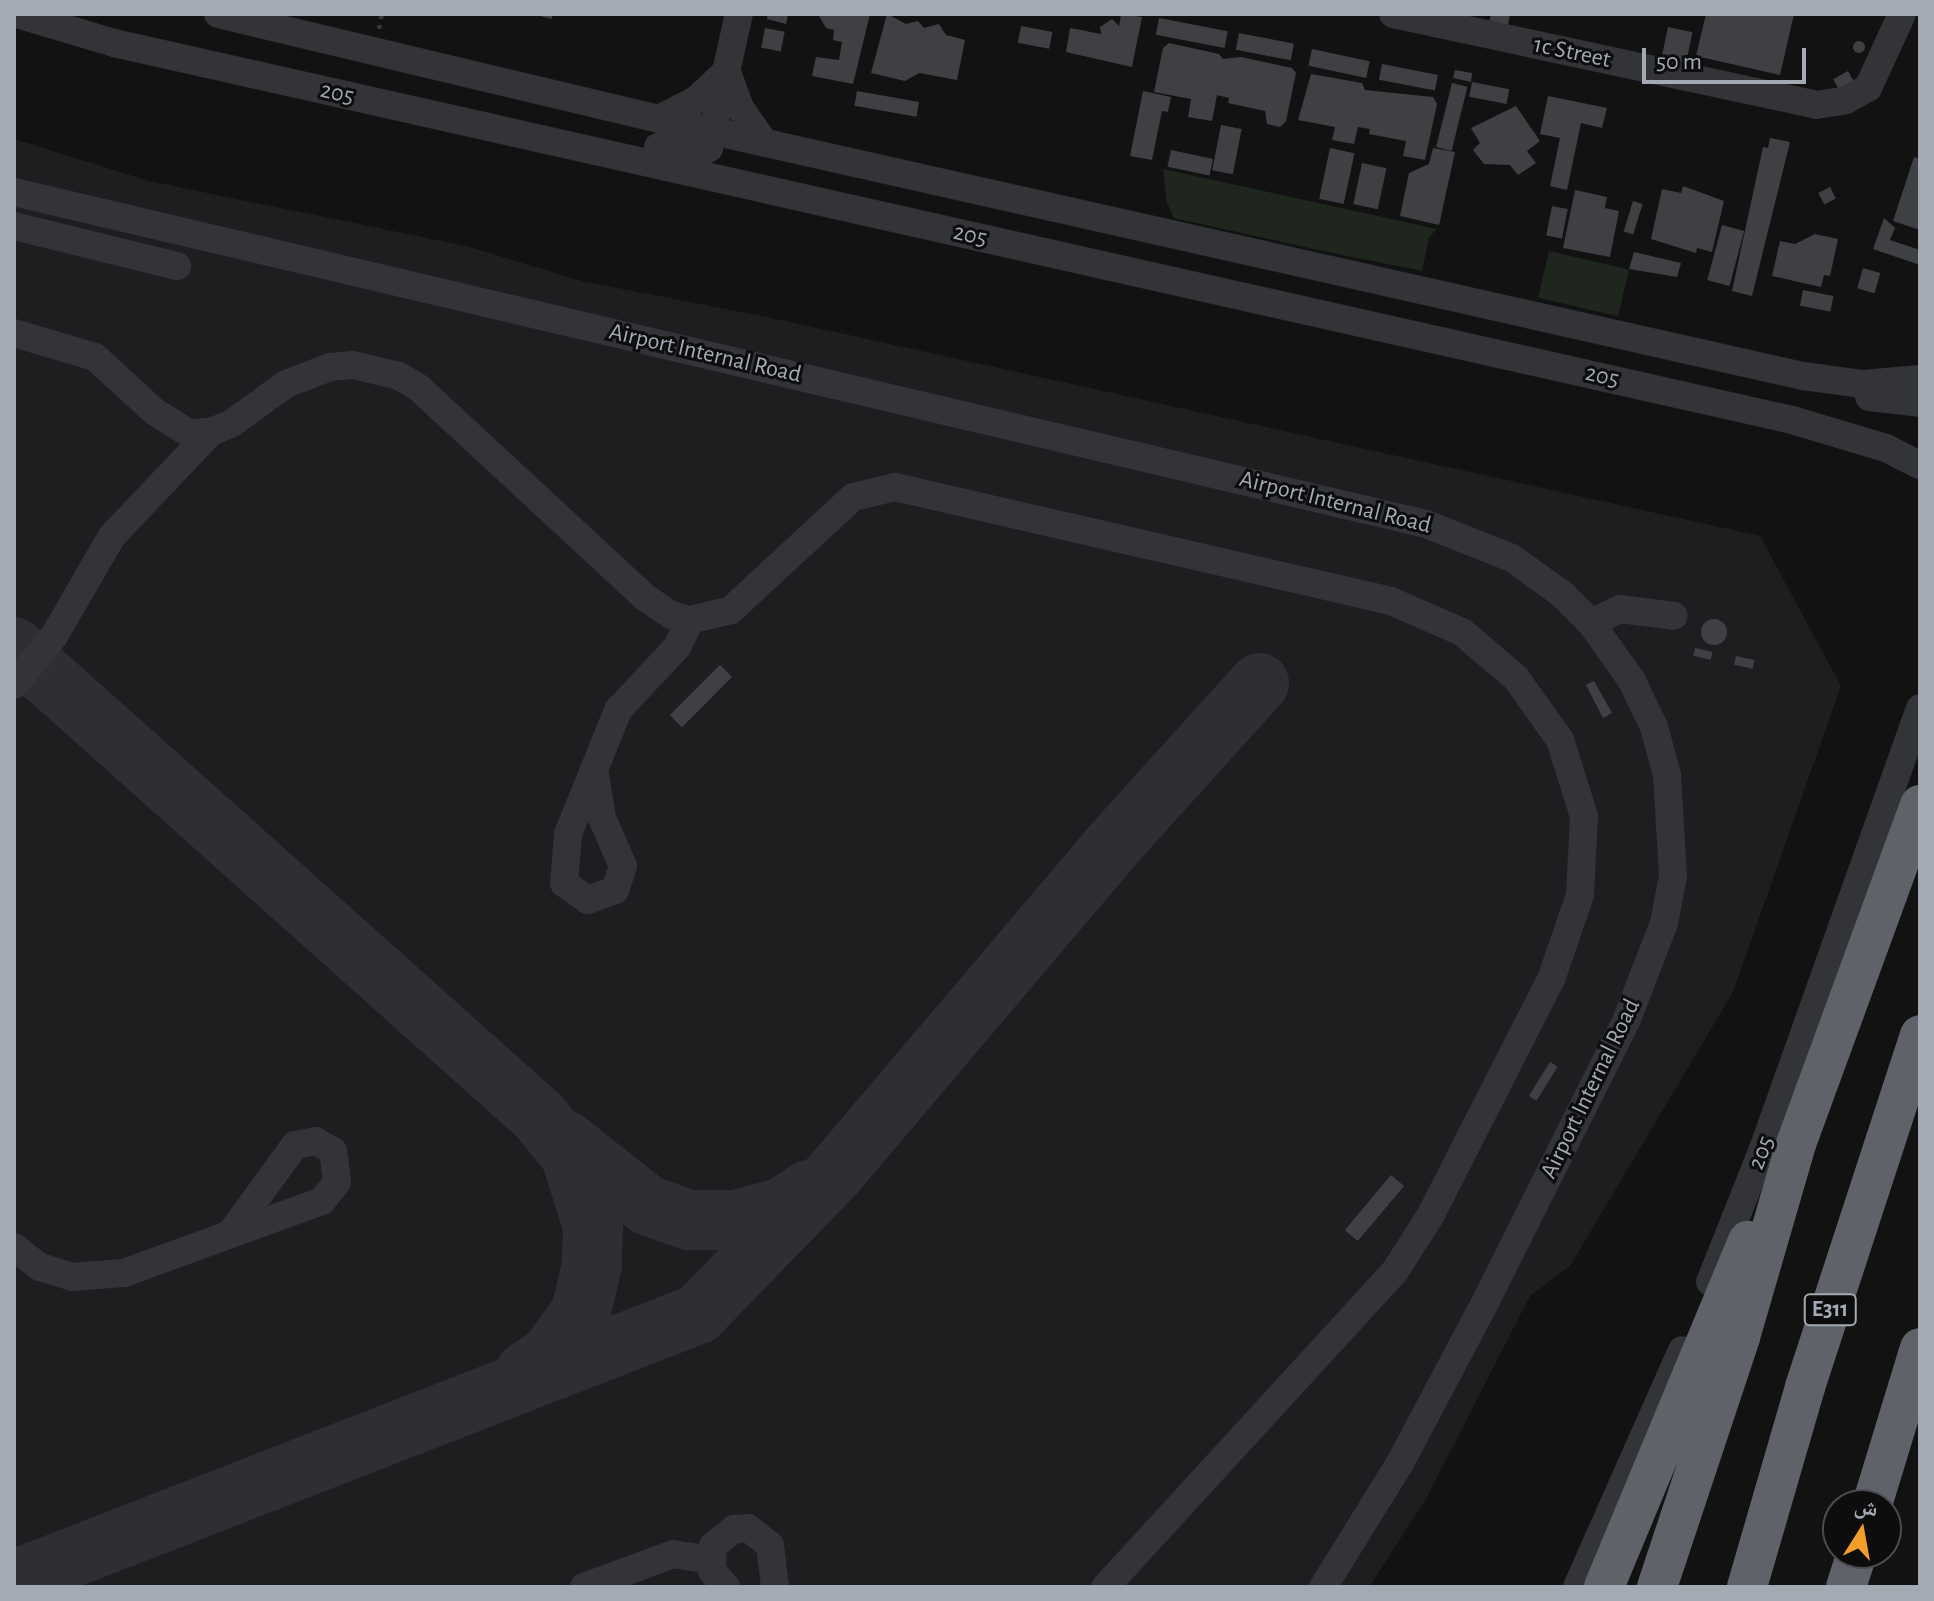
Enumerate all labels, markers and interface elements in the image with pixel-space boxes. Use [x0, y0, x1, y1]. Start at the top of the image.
street label: 1c Street [1531, 31, 1613, 75]
scale bar [1646, 32, 1810, 82]
text: 50 m [1656, 50, 1702, 74]
street label: 205 [317, 76, 357, 112]
street label: 205 [950, 218, 990, 254]
street label: Airport Internal Road [606, 318, 804, 390]
street label: 205 [1582, 359, 1622, 395]
street label: Airport Internal Road [1236, 465, 1434, 541]
street label: Airport Internal Road [1535, 994, 1647, 1184]
street label: 205 [1743, 1132, 1781, 1174]
road number: E311 [1802, 1292, 1858, 1328]
north arrow [1822, 1489, 1902, 1569]
text: ش [1853, 1494, 1880, 1520]

